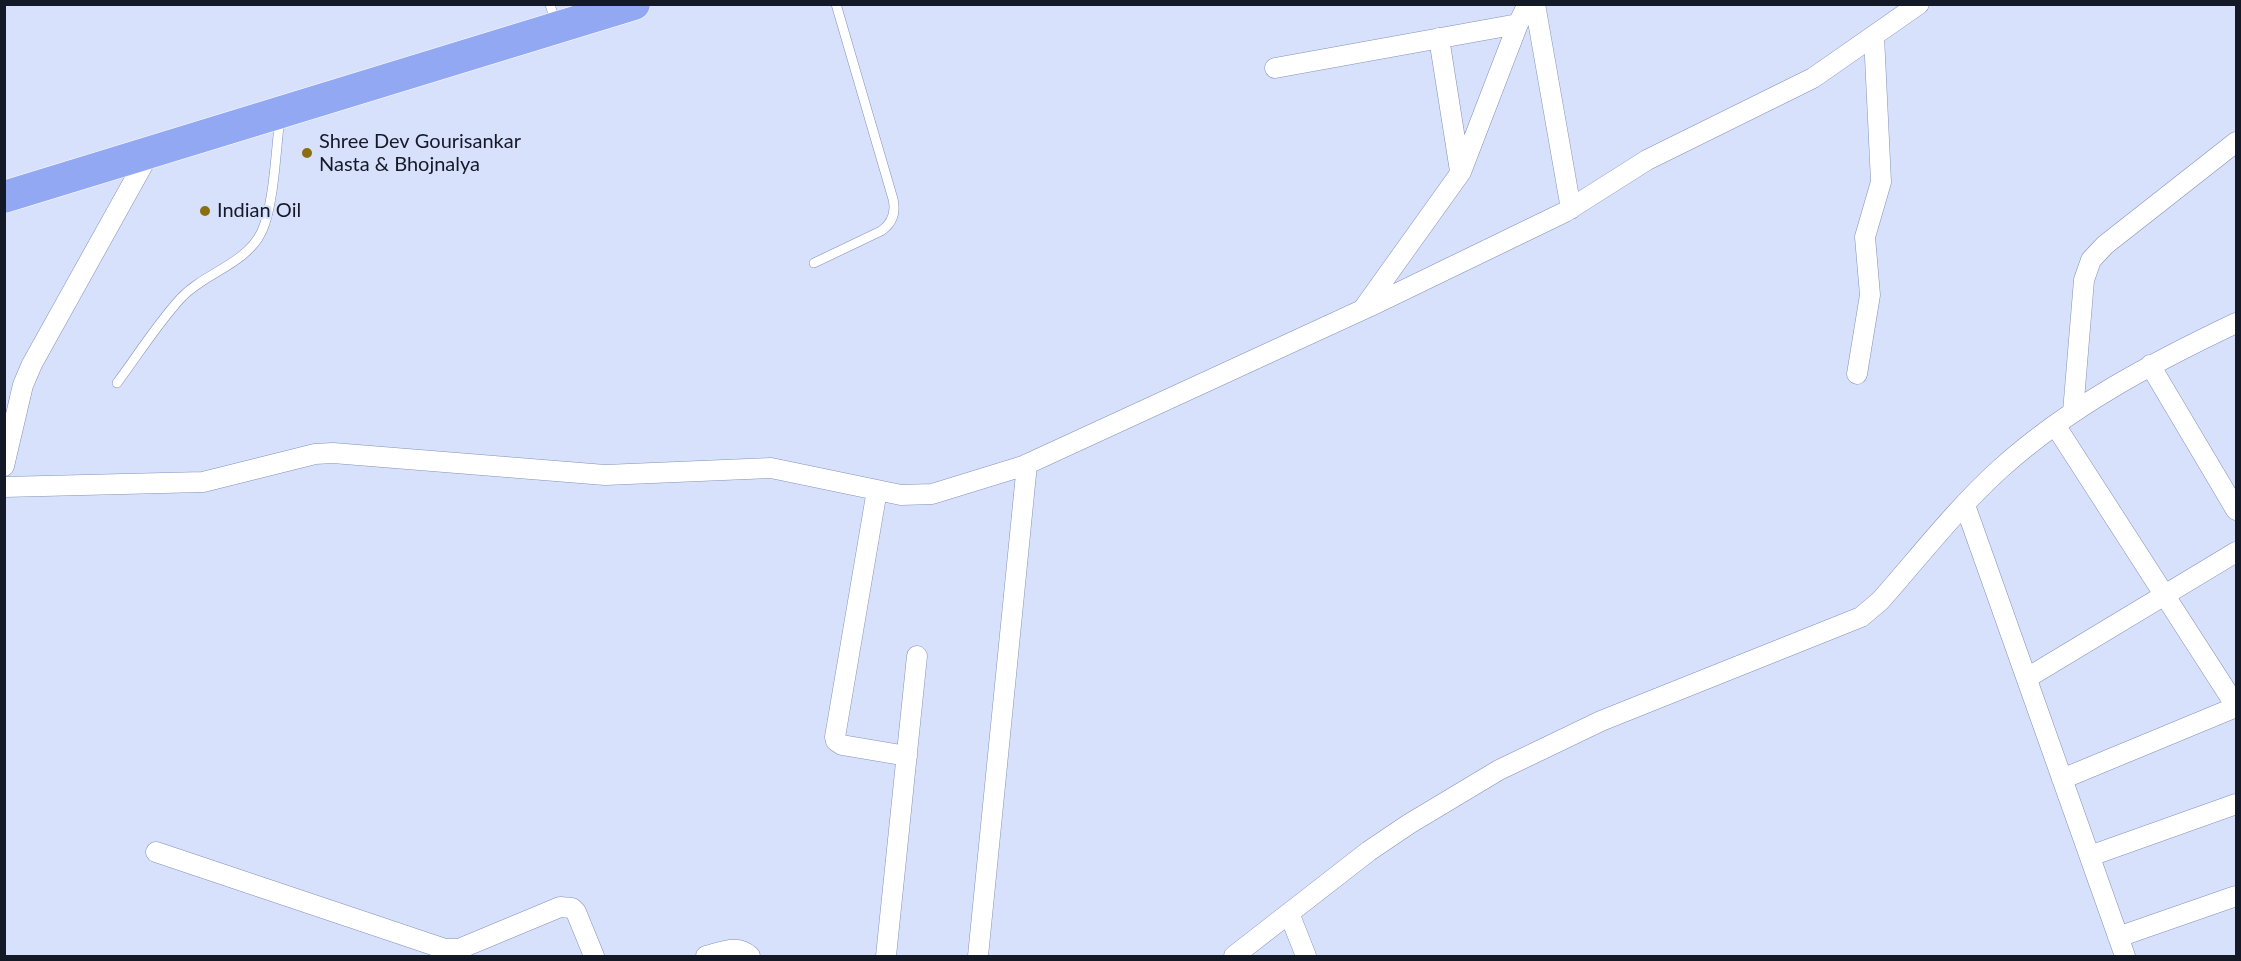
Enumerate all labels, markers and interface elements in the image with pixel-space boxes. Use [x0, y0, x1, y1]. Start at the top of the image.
place label: Shree Dev Gourisankar Nasta & Bhojnalya [319, 130, 521, 177]
marker: Shree Dev Gourisankar Nasta & Bhojnalya [300, 146, 314, 160]
place label: Indian Oil [217, 199, 301, 223]
marker: Indian Oil [198, 204, 212, 218]

